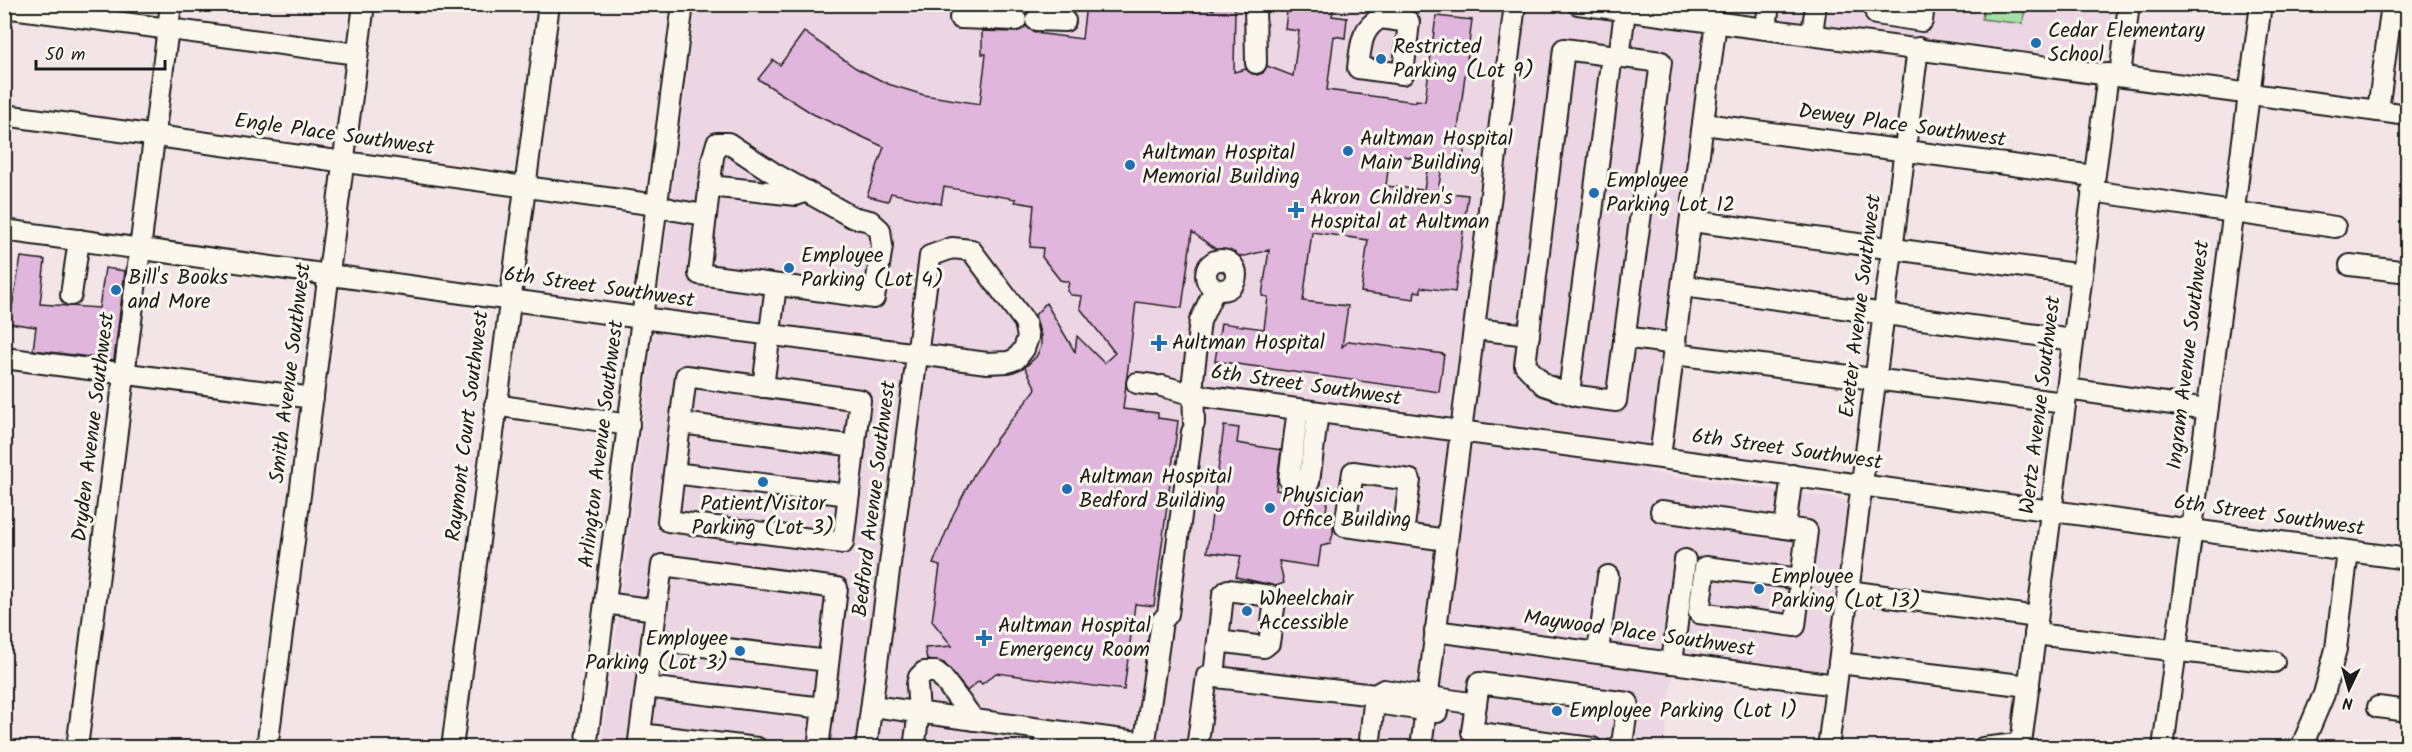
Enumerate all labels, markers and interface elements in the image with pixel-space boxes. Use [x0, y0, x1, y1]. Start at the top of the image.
place label: Cedar Elementary School [2048, 15, 2205, 72]
place label: Restricted Parking (Lot 9) [1393, 31, 1534, 88]
scale bar [36, 33, 165, 71]
marker: Cedar Elementary School [2029, 36, 2043, 50]
text: 50 m [45, 41, 85, 70]
marker: Restricted Parking (Lot 9) [1374, 52, 1388, 66]
street label: Dewey Place Southwest [1796, 95, 2009, 157]
street label: Engle Place Southwest [232, 105, 437, 165]
place label: Aultman Hospital Main Building [1360, 123, 1513, 180]
place label: Aultman Hospital Memorial Building [1142, 137, 1300, 194]
marker: Aultman Hospital Main Building [1341, 144, 1355, 158]
marker: Aultman Hospital Memorial Building [1123, 158, 1137, 172]
place label: Employee Parking Lot 12 [1606, 165, 1735, 222]
place label: Akron Children's Hospital at Aultman [1310, 182, 1489, 239]
marker: Employee Parking Lot 12 [1587, 186, 1601, 200]
street label: Exeter Avenue Southwest [1831, 192, 1891, 420]
marker: Akron Children's Hospital at Aultman [1287, 201, 1305, 219]
street label: Ingram Avenue Southwest [2159, 238, 2220, 471]
place label: Employee Parking (Lot 4) [801, 240, 944, 297]
street label: 6th Street Southwest [502, 258, 697, 318]
street label: Smith Avenue Southwest [261, 260, 321, 485]
marker: Employee Parking (Lot 4) [782, 261, 796, 275]
place label: Bill's Books and More [128, 262, 228, 319]
marker: Bill's Books and More [109, 283, 123, 297]
street label: Wertz Avenue Southwest [2011, 293, 2071, 516]
street label: Raymont Court Southwest [437, 308, 499, 543]
street label: Dryden Avenue Southwest [64, 310, 125, 544]
street label: Arlington Avenue Southwest [570, 317, 634, 570]
place label: Aultman Hospital [1172, 327, 1325, 360]
marker: Aultman Hospital [1150, 334, 1168, 352]
street label: 6th Street Southwest [1209, 356, 1404, 416]
street label: Bedford Avenue Southwest [844, 378, 906, 619]
street label: 6th Street Southwest [1690, 420, 1885, 480]
place label: Aultman Hospital Bedford Building [1079, 461, 1232, 518]
marker: Patient/Visitor Parking (Lot 3) [756, 475, 770, 489]
place label: Physician Office Building [1282, 480, 1411, 537]
marker: Aultman Hospital Bedford Building [1060, 482, 1074, 496]
street label: 6th Street Southwest [2172, 486, 2367, 546]
place label: Patient/Visitor Parking (Lot 3) [692, 488, 834, 545]
marker: Physician Office Building [1263, 501, 1277, 515]
place label: Employee Parking (Lot 13) [1771, 561, 1921, 618]
marker: Employee Parking (Lot 13) [1752, 582, 1766, 596]
place label: Wheelchair Accessible [1259, 583, 1354, 640]
street label: Maywood Place Southwest [1521, 601, 1757, 667]
marker: Wheelchair Accessible [1240, 604, 1254, 618]
place label: Aultman Hospital Emergency Room [998, 610, 1151, 667]
place label: Employee Parking (Lot 3) [585, 623, 729, 680]
marker: Aultman Hospital Emergency Room [975, 629, 993, 647]
marker: Employee Parking (Lot 3) [733, 644, 747, 658]
north arrow [2319, 659, 2379, 719]
text: N [2342, 690, 2354, 715]
place label: Employee Parking (Lot 1) [1569, 695, 1797, 728]
marker: Employee Parking (Lot 1) [1550, 704, 1564, 718]

